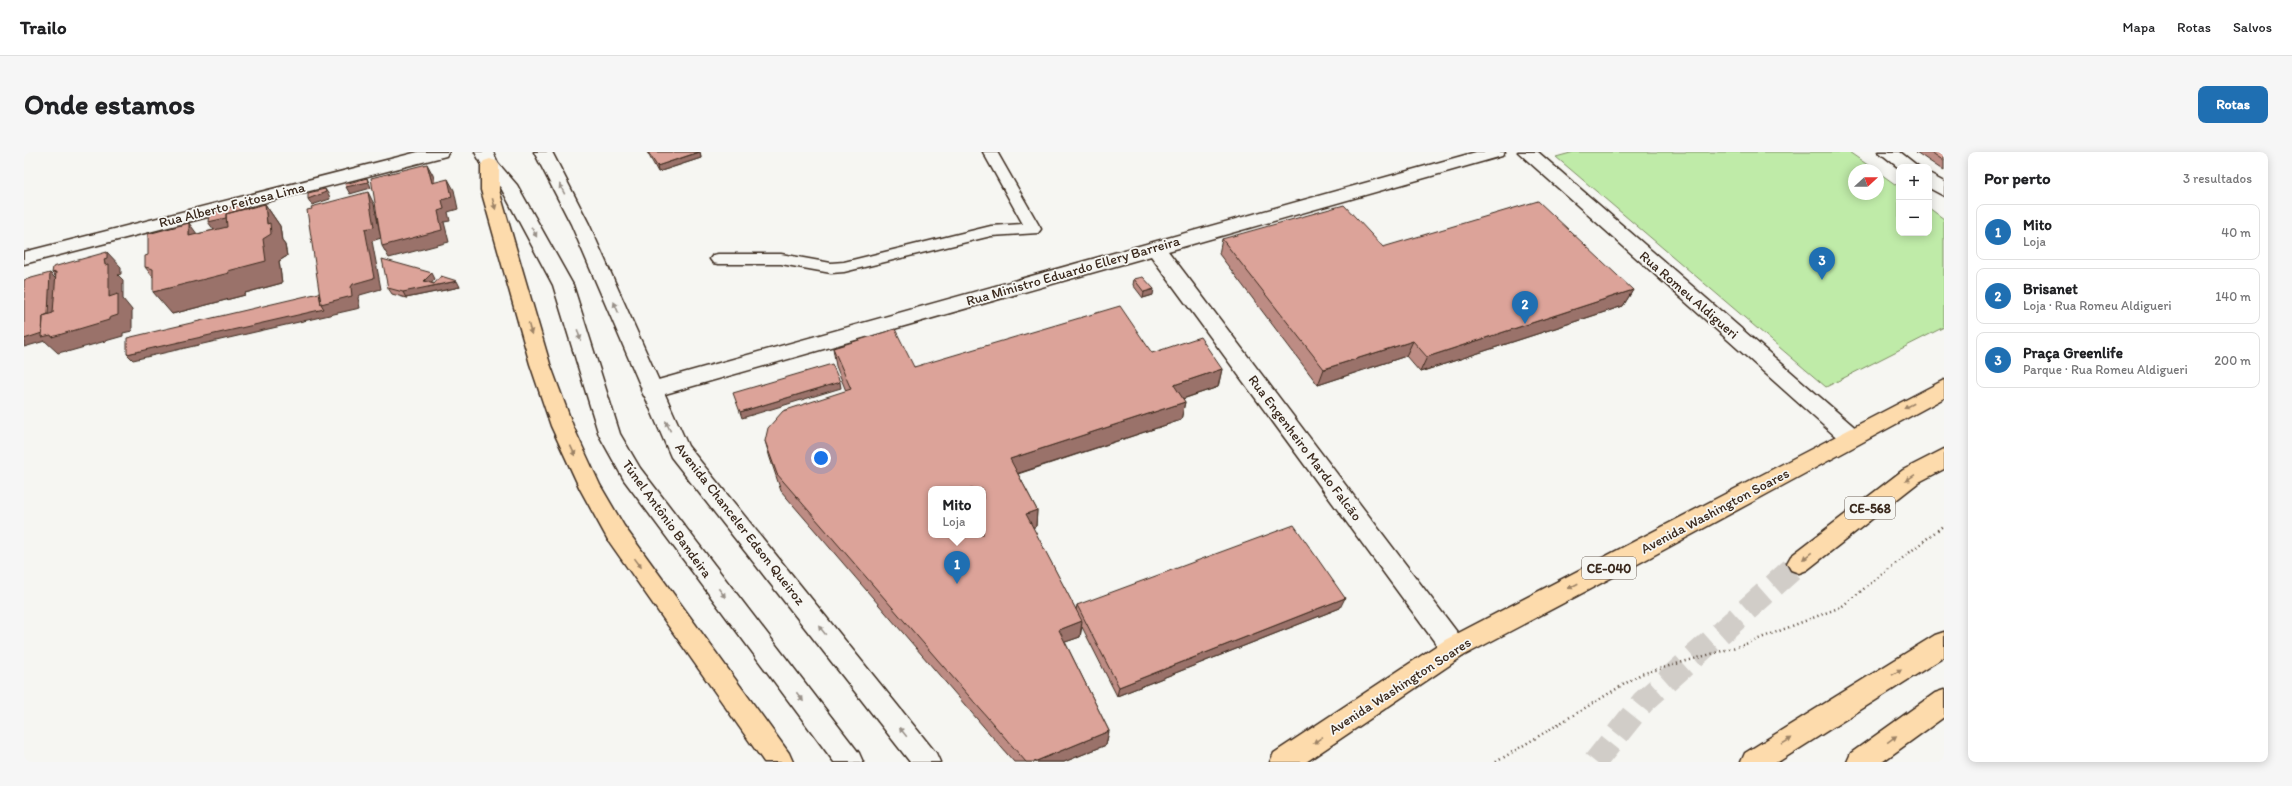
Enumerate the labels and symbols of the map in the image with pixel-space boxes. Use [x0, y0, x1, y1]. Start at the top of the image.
north arrow [1848, 164, 1884, 200]
street label: Rua Alberto Feitosa Lima [157, 178, 308, 231]
one-way arrow [559, 183, 565, 195]
one-way arrow [491, 198, 497, 210]
one-way arrow [531, 227, 538, 238]
street label: Rua Ministro Eduardo Ellery Barreira [964, 232, 1183, 310]
street label: Rua Romeu Aldigueri [1636, 247, 1742, 343]
pin: 3 [1809, 247, 1835, 280]
pin: 2 [1512, 291, 1538, 324]
one-way arrow [612, 301, 618, 313]
one-way arrow [527, 323, 533, 335]
one-way arrow [576, 330, 582, 342]
street label: Rua Engenheiro Mardo Falcão [1245, 372, 1365, 524]
one-way arrow [1904, 403, 1915, 410]
one-way arrow [665, 421, 671, 432]
street label: Avenida Chanceler Edson Queiroz [671, 439, 809, 609]
one-way arrow [570, 445, 576, 457]
your location [811, 448, 831, 468]
street label: Túnel Antônio Bandeira [618, 457, 716, 582]
street label: Avenida Washington Soares [1638, 465, 1792, 557]
one-way arrow [1904, 474, 1916, 481]
road number: CE-568 [1845, 497, 1895, 519]
pin: 1 [944, 551, 970, 584]
one-way arrow [1801, 552, 1812, 561]
road number: CE-040 [1582, 557, 1636, 579]
one-way arrow [634, 558, 642, 569]
one-way arrow [1567, 583, 1578, 590]
one-way arrow [717, 588, 725, 598]
one-way arrow [818, 624, 826, 635]
street label: Avenida Washington Soares [1326, 634, 1474, 738]
one-way arrow [1891, 669, 1903, 676]
one-way arrow [796, 691, 804, 702]
one-way arrow [899, 726, 907, 737]
one-way arrow [1886, 735, 1897, 744]
one-way arrow [1312, 736, 1323, 744]
one-way arrow [1781, 738, 1793, 745]

